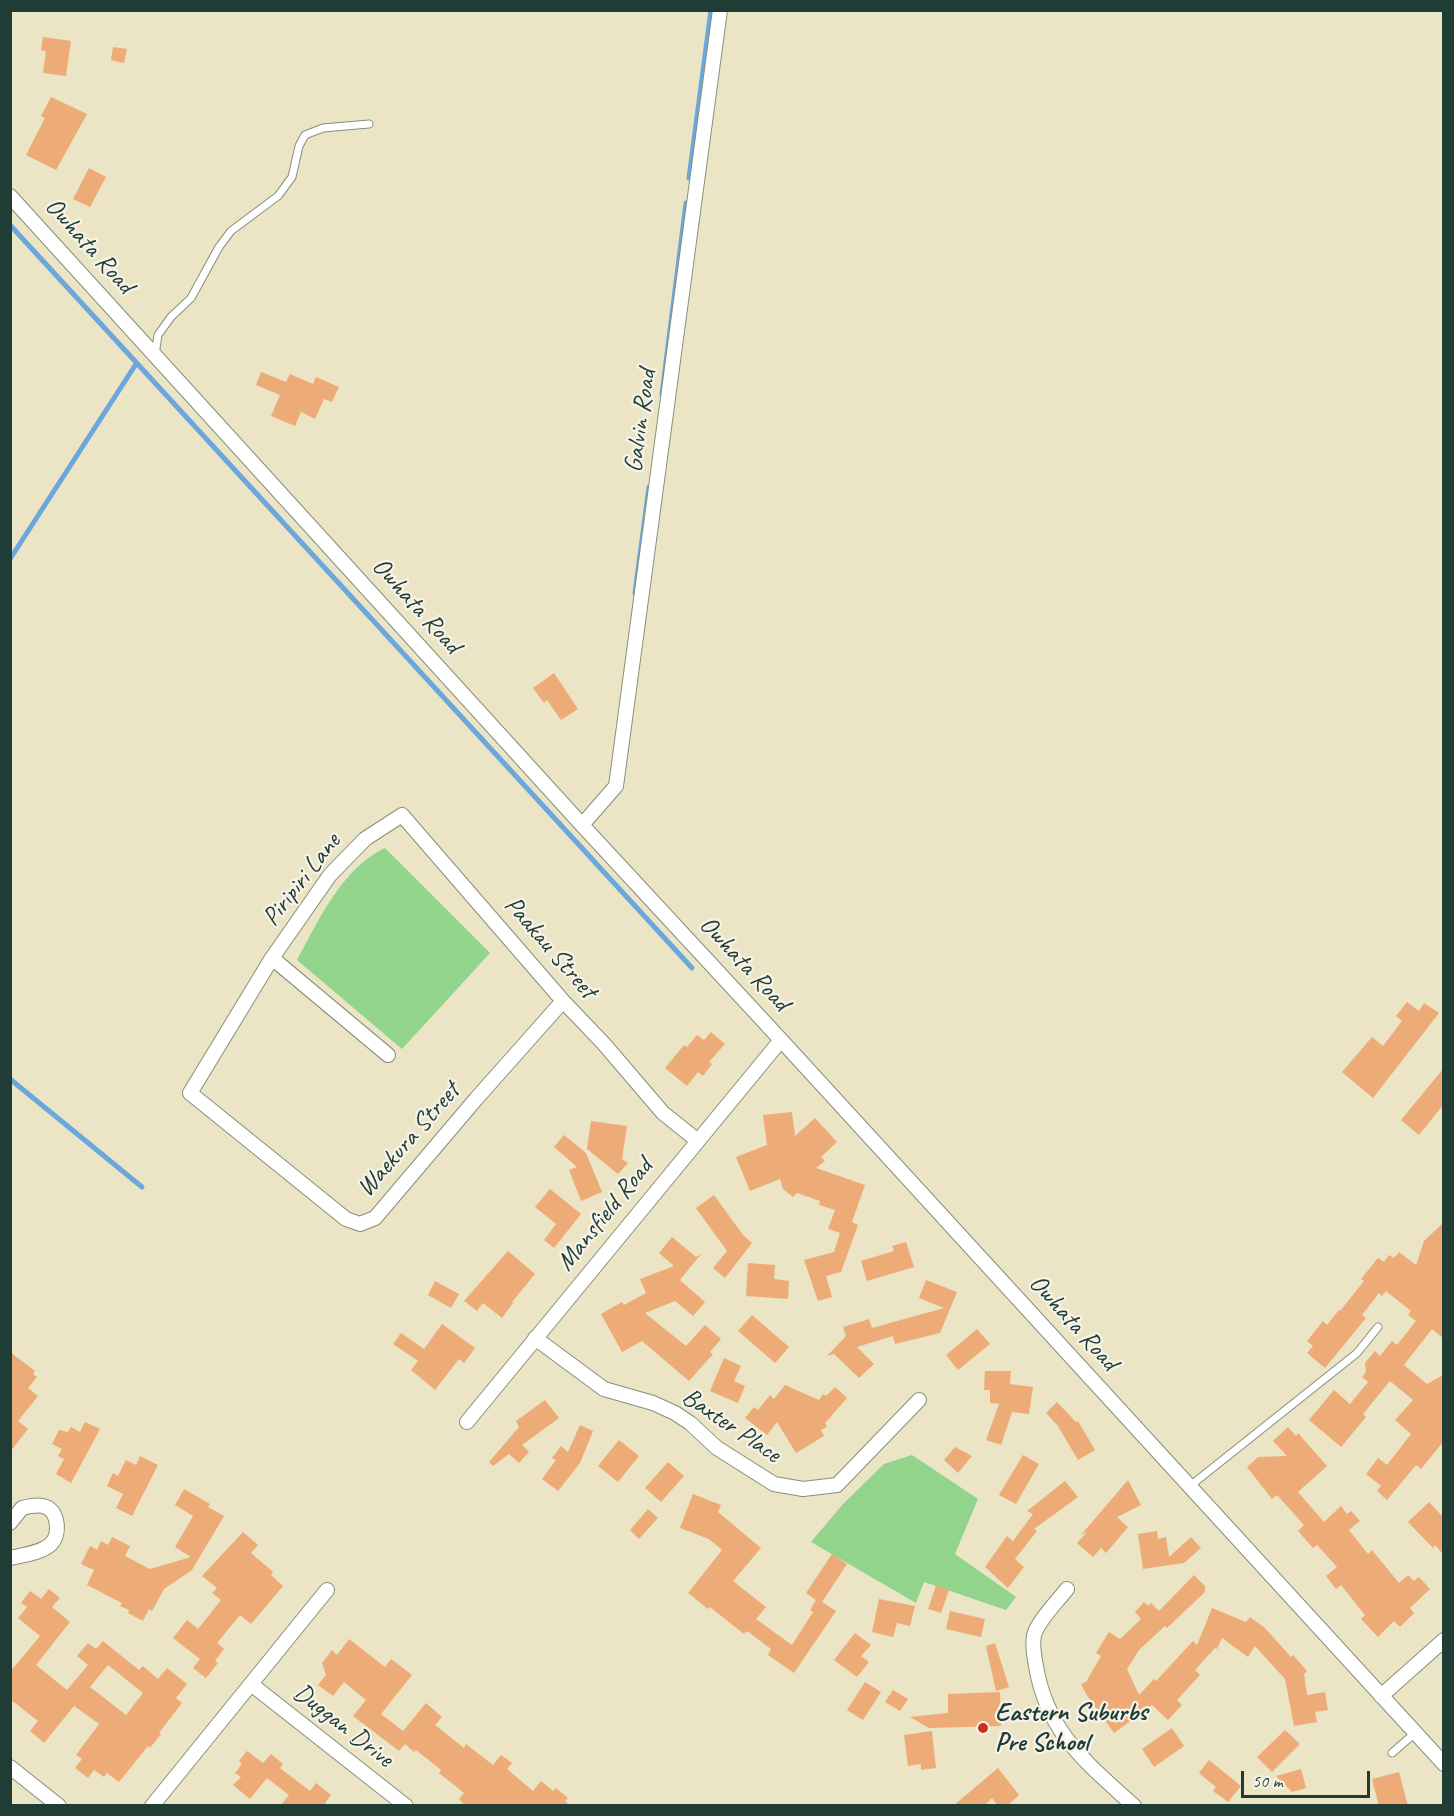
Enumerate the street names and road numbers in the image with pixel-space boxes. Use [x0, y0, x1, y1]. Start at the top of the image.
street label: Owhata Road [38, 191, 140, 301]
street label: Galvin Road [618, 368, 664, 474]
street label: Owhata Road [365, 551, 467, 661]
street label: Piripiri Lane [256, 827, 348, 933]
street label: Paakau Street [497, 890, 603, 1006]
street label: Owhata Road [692, 910, 796, 1018]
street label: Waekura Street [351, 1076, 467, 1204]
street label: Mansfield Road [550, 1153, 660, 1277]
street label: Owhata Road [1022, 1268, 1124, 1378]
street label: Baxter Place [676, 1382, 786, 1470]
street label: Duggan Drive [287, 1677, 399, 1775]

